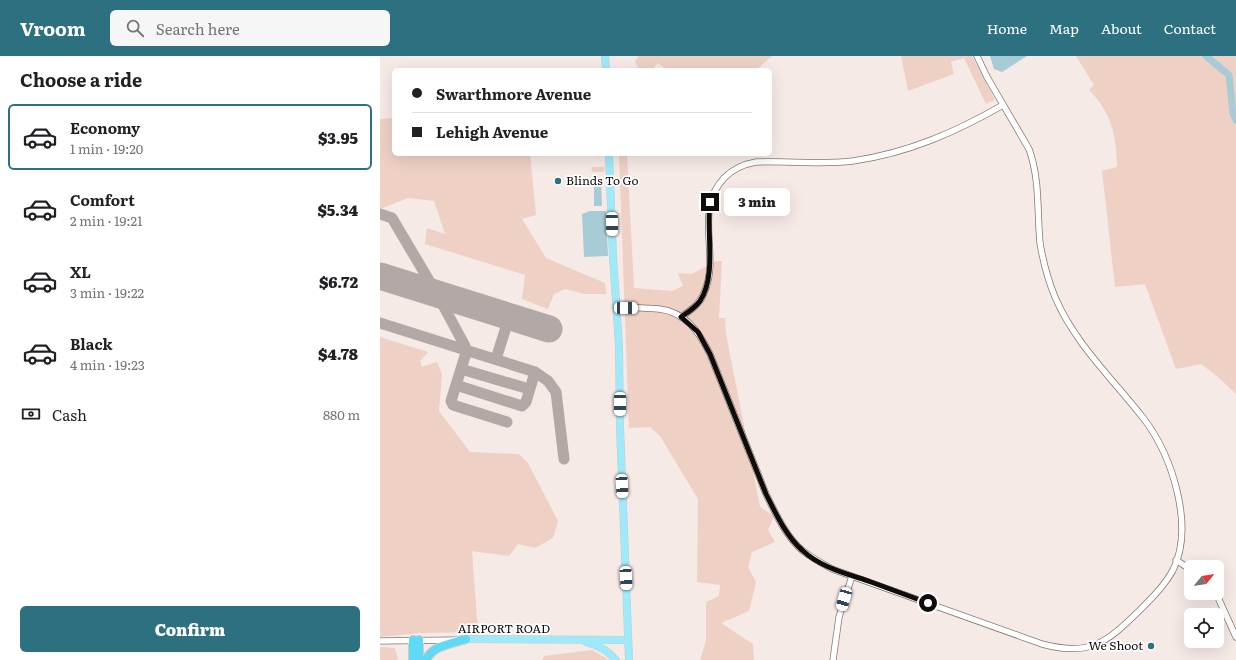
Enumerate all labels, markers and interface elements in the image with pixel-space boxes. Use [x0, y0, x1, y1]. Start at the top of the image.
search box [110, 10, 390, 46]
text: Vroom [20, 14, 86, 42]
icon: search [124, 17, 146, 39]
text: Search here [156, 17, 240, 40]
text: Home [987, 18, 1027, 38]
text: Map [1049, 18, 1079, 38]
text: About [1101, 18, 1142, 38]
text: Contact [1164, 18, 1216, 38]
text: Choose a ride [20, 66, 142, 93]
text: Swarthmore Avenue [436, 82, 591, 105]
text: Economy [70, 116, 140, 139]
icon: car [22, 119, 58, 155]
text: Lehigh Avenue [436, 120, 548, 143]
text: $3.95 [318, 126, 358, 149]
text: 1 min · 19:20 [70, 139, 143, 158]
place label: Blinds To Go [566, 171, 638, 189]
marker: Blinds To Go [553, 176, 563, 186]
text: Comfort [70, 188, 135, 211]
callout: 3 min [724, 188, 790, 216]
icon: car [22, 191, 58, 227]
text: 3 min [738, 192, 776, 211]
route end [701, 193, 719, 211]
text: $5.34 [317, 198, 358, 221]
text: 2 min · 19:21 [70, 211, 142, 230]
car [606, 212, 618, 236]
text: XL [70, 260, 91, 283]
icon: car [22, 263, 58, 299]
text: $6.72 [319, 270, 358, 293]
text: 3 min · 19:22 [70, 283, 144, 302]
car [614, 302, 638, 314]
text: Black [70, 332, 113, 355]
icon: car [22, 335, 58, 371]
text: $4.78 [318, 342, 358, 365]
text: 4 min · 19:23 [70, 355, 145, 374]
car [614, 392, 626, 416]
icon: cash [20, 403, 42, 425]
text: Cash [52, 403, 87, 426]
text: 880 m [323, 405, 360, 424]
car [615, 474, 629, 498]
north arrow [1184, 560, 1224, 600]
map controls [1184, 560, 1224, 648]
car [619, 566, 633, 590]
car [835, 586, 853, 612]
route start [919, 594, 937, 612]
button: Confirm [20, 606, 360, 652]
button: locate [1184, 608, 1224, 648]
street label: AIRPORT ROAD [458, 619, 550, 637]
place label: We Shoot [1089, 636, 1143, 654]
marker: We Shoot [1146, 641, 1156, 651]

